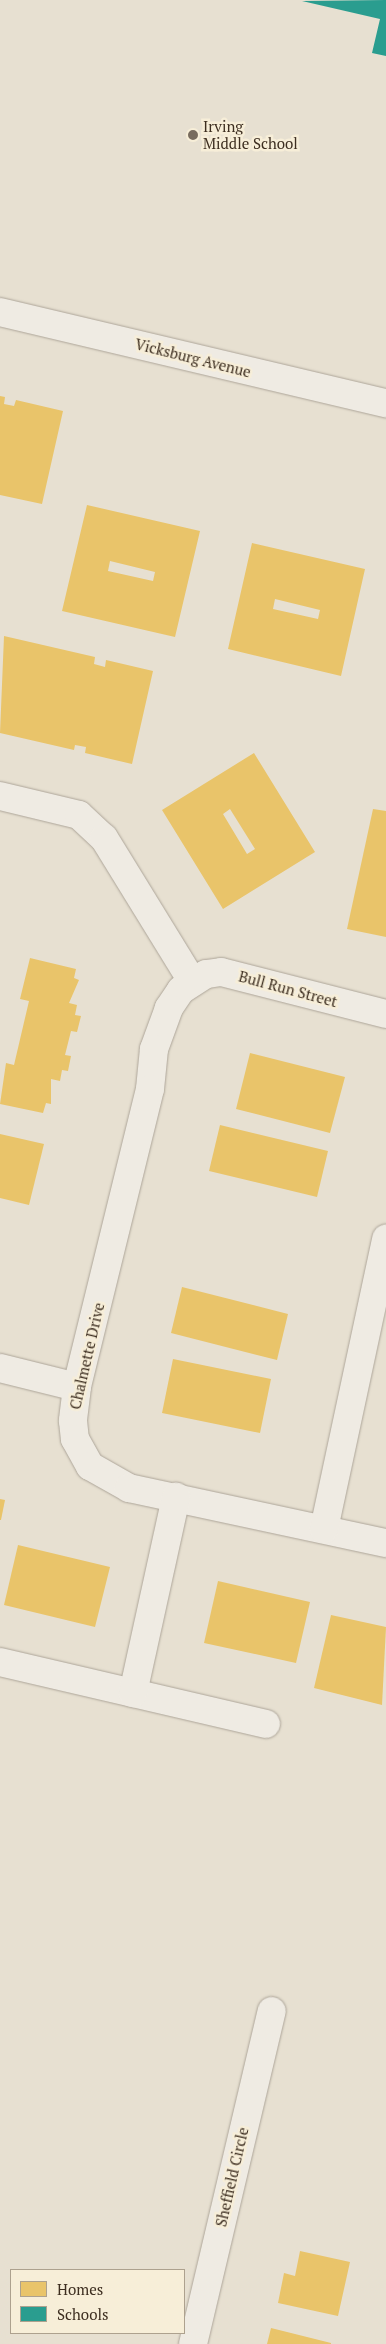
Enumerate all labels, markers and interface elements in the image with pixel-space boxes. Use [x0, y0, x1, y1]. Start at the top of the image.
place label: Irving Middle School [203, 117, 298, 152]
marker: Irving Middle School [187, 129, 199, 141]
street label: Vicksburg Avenue [133, 335, 253, 381]
street label: Bull Run Street [237, 967, 339, 1011]
street label: Chalmette Drive [66, 1301, 108, 1411]
street label: Sheffield Circle [212, 2126, 252, 2228]
legend [10, 2269, 185, 2334]
text: Homes [57, 2279, 103, 2299]
text: Schools [57, 2304, 108, 2324]

